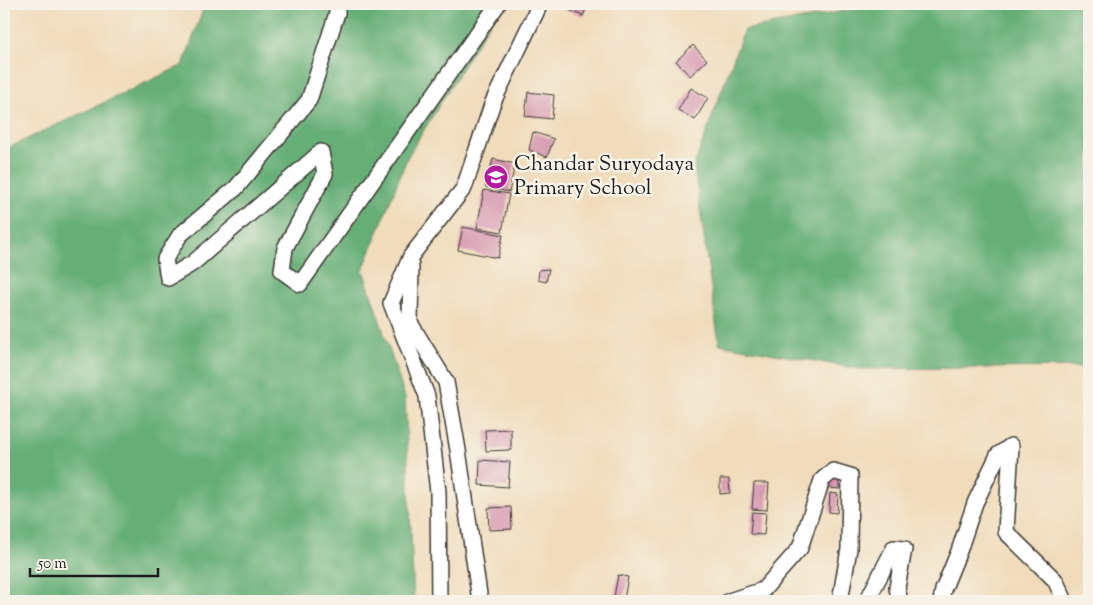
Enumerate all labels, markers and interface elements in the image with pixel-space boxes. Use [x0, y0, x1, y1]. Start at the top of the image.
place label: Chandar Suryodaya Primary School [514, 150, 694, 204]
school or university icon: Chandar Suryodaya Primary School [483, 164, 509, 190]
scale bar [30, 545, 158, 577]
text: 50 m [37, 554, 67, 575]

